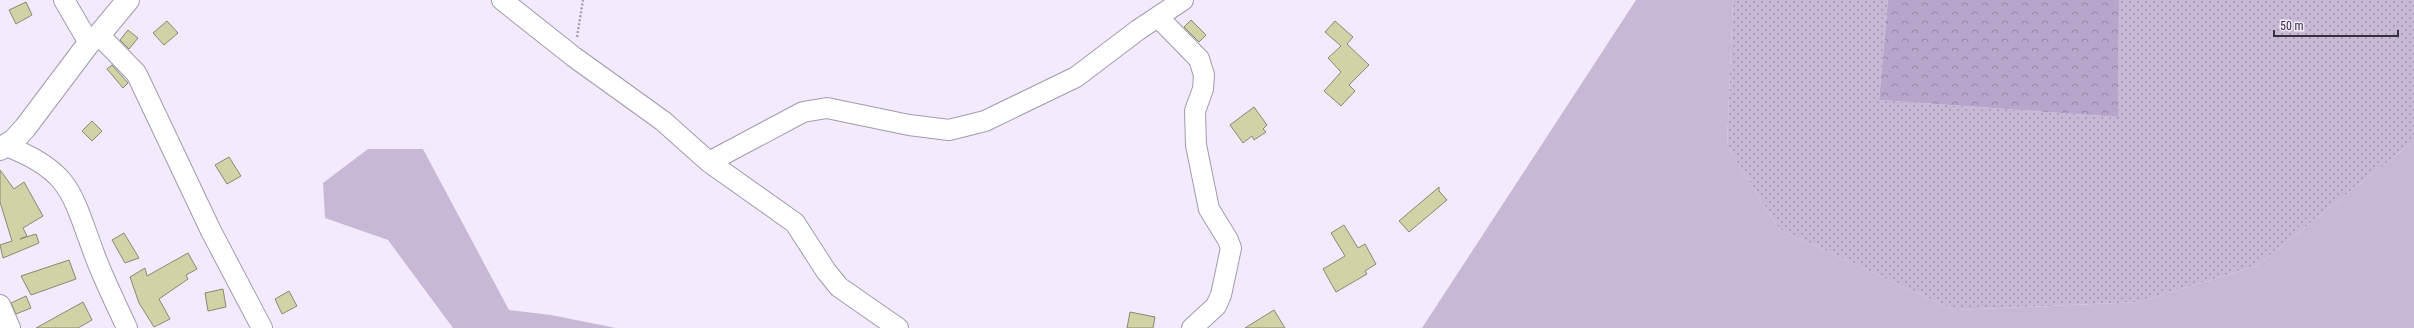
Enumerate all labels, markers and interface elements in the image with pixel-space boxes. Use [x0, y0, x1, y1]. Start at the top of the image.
scale bar [2274, 12, 2398, 38]
text: 50 m [2280, 19, 2304, 33]

